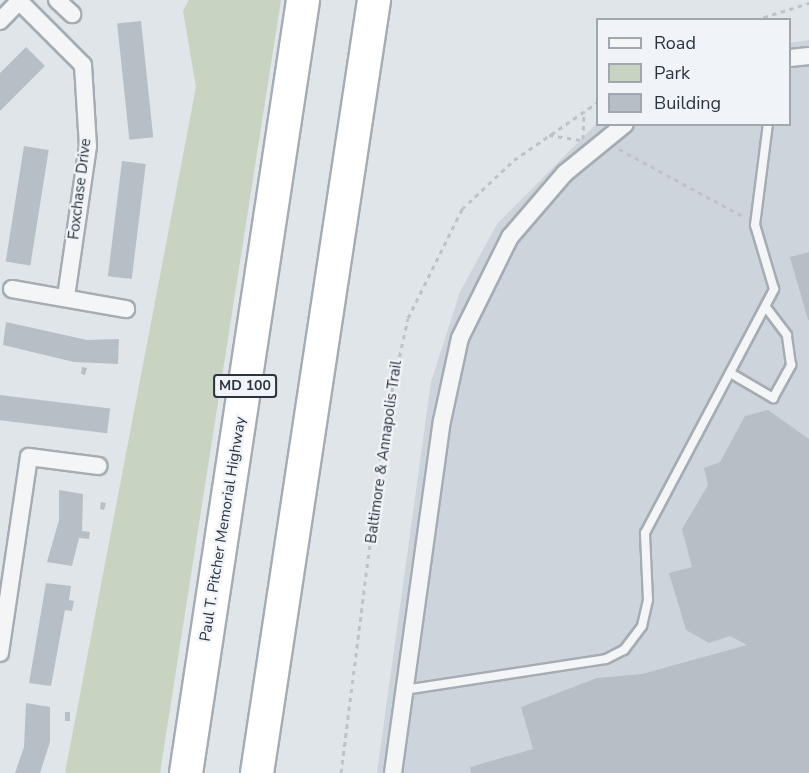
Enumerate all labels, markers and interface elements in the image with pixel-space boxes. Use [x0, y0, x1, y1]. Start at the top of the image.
legend [596, 18, 791, 126]
text: Road [654, 31, 696, 55]
text: Park [654, 61, 690, 85]
text: Building [654, 91, 721, 115]
street label: Foxchase Drive [65, 137, 95, 241]
street label: Baltimore & Annapolis Trail [362, 359, 406, 545]
road number: MD 100 [212, 375, 278, 397]
street label: Paul T. Pitcher Memorial Highway [196, 415, 250, 643]

